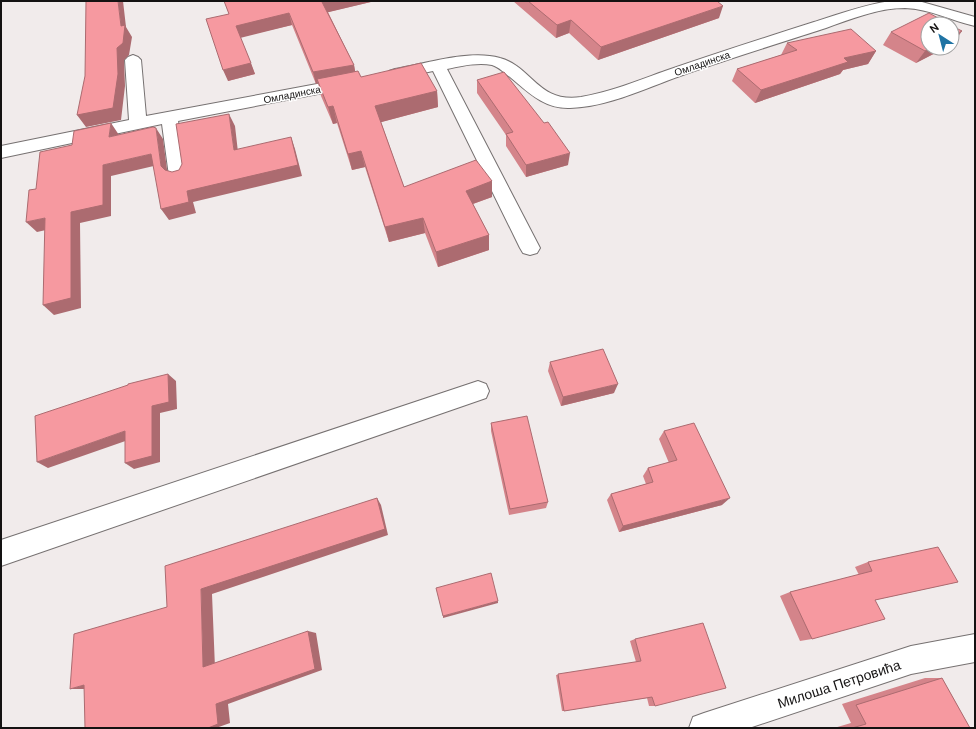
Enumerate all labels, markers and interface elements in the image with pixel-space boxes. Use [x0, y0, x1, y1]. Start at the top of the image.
north arrow [920, 16, 960, 56]
text: N [927, 20, 941, 36]
street label: Омладинска [673, 48, 732, 79]
street label: Омладинска [262, 82, 322, 106]
street label: Милоша Петровића [775, 656, 903, 712]

